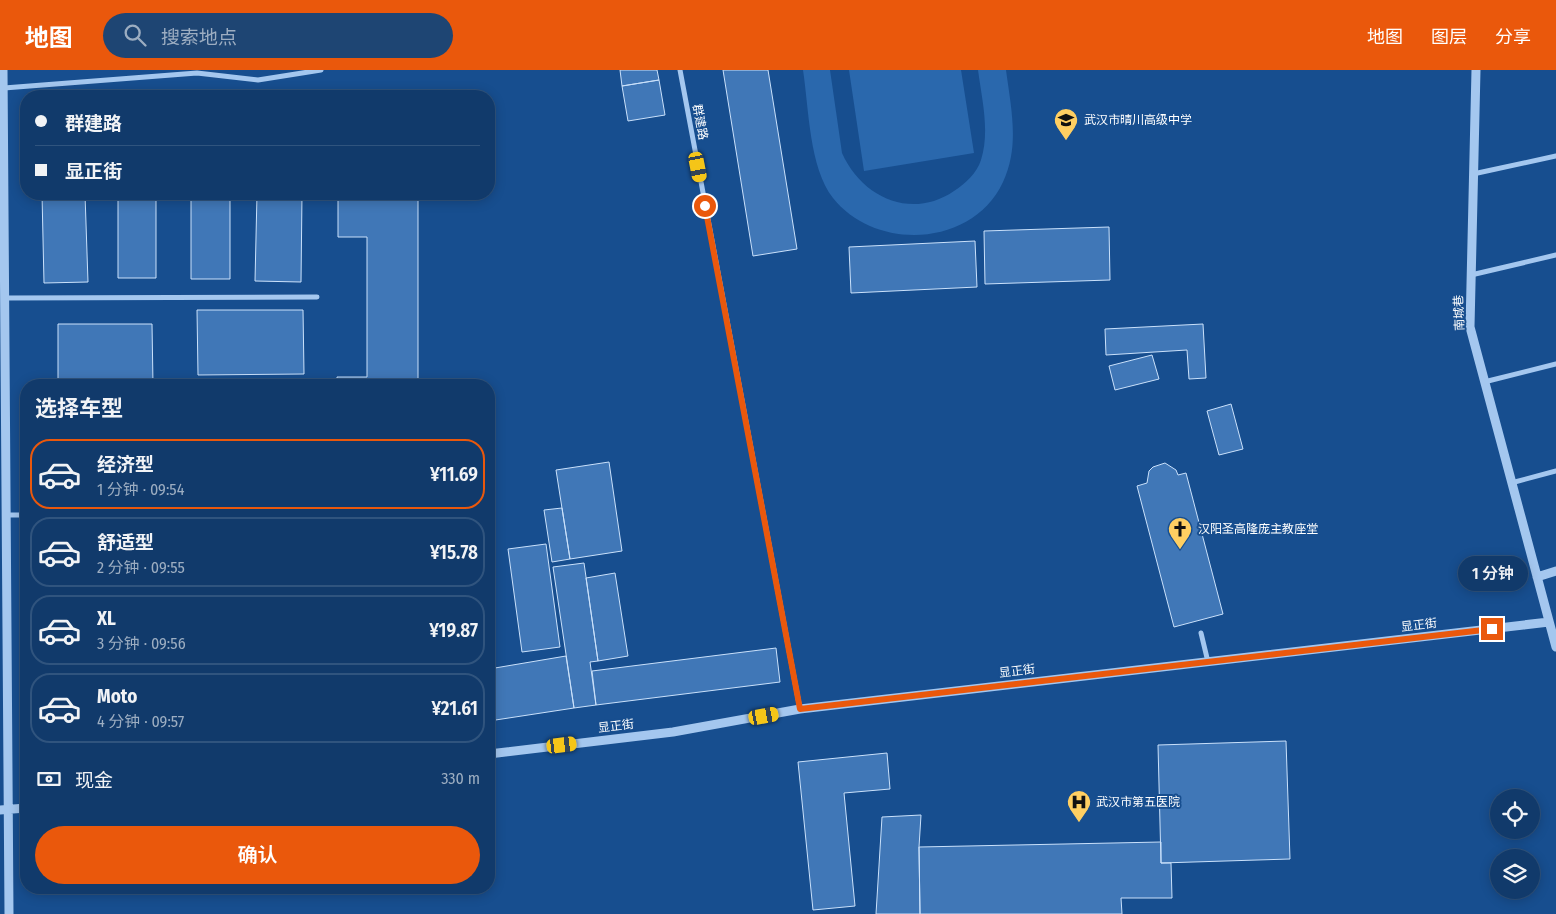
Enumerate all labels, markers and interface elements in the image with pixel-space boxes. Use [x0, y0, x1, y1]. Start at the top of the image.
search box [103, 13, 453, 58]
icon: search [121, 21, 149, 49]
text: 地图 [25, 24, 73, 52]
text: 搜索地点 [161, 26, 237, 49]
text: 地图 [1367, 26, 1403, 48]
text: 图层 [1431, 26, 1467, 48]
text: 分享 [1495, 26, 1531, 48]
street label: 群建路 [690, 103, 710, 141]
school or university icon: 武汉市晴川高级中学 [1053, 107, 1079, 141]
text: 群建路 [65, 112, 122, 135]
place label: 武汉市晴川高级中学 [1084, 113, 1192, 127]
car [687, 151, 708, 183]
text: 显正街 [65, 160, 122, 183]
route start [694, 195, 716, 217]
street label: 南城巷 [1451, 295, 1467, 331]
text: 选择车型 [35, 395, 123, 422]
icon: car [37, 452, 82, 497]
text: 经济型 [97, 453, 154, 476]
text: ¥11.69 [430, 463, 478, 486]
text: 1 分钟 · 09:54 [97, 480, 184, 499]
church icon: 汉阳圣高隆庞主教座堂 [1167, 516, 1193, 550]
place label: 汉阳圣高隆庞主教座堂 [1198, 522, 1318, 536]
icon: car [37, 530, 82, 575]
text: 舒适型 [97, 531, 154, 554]
text: ¥15.78 [430, 541, 478, 564]
callout: 1 分钟 [1457, 556, 1527, 592]
text: 2 分钟 · 09:55 [97, 558, 185, 577]
text: 1 分钟 [1472, 564, 1514, 583]
text: XL [97, 607, 116, 630]
icon: car [37, 608, 82, 653]
street label: 显正街 [1400, 616, 1438, 634]
route end [1481, 618, 1503, 640]
text: ¥19.87 [429, 619, 478, 642]
text: 3 分钟 · 09:56 [97, 634, 186, 653]
street label: 显正街 [998, 662, 1036, 680]
text: Moto [97, 685, 137, 708]
icon: car [37, 686, 82, 731]
text: ¥21.61 [431, 697, 478, 720]
car [747, 706, 780, 726]
text: 4 分钟 · 09:57 [97, 712, 184, 731]
street label: 显正街 [597, 717, 635, 735]
car [546, 736, 577, 754]
icon: cash [35, 765, 63, 793]
text: 现金 [75, 769, 113, 792]
text: 330 m [441, 769, 480, 788]
hospital icon: 武汉市第五医院 [1066, 789, 1092, 823]
map controls [1490, 789, 1540, 899]
button: locate [1490, 789, 1540, 839]
place label: 武汉市第五医院 [1096, 795, 1180, 809]
button: 确认 [35, 826, 480, 884]
button: layers [1490, 849, 1540, 899]

